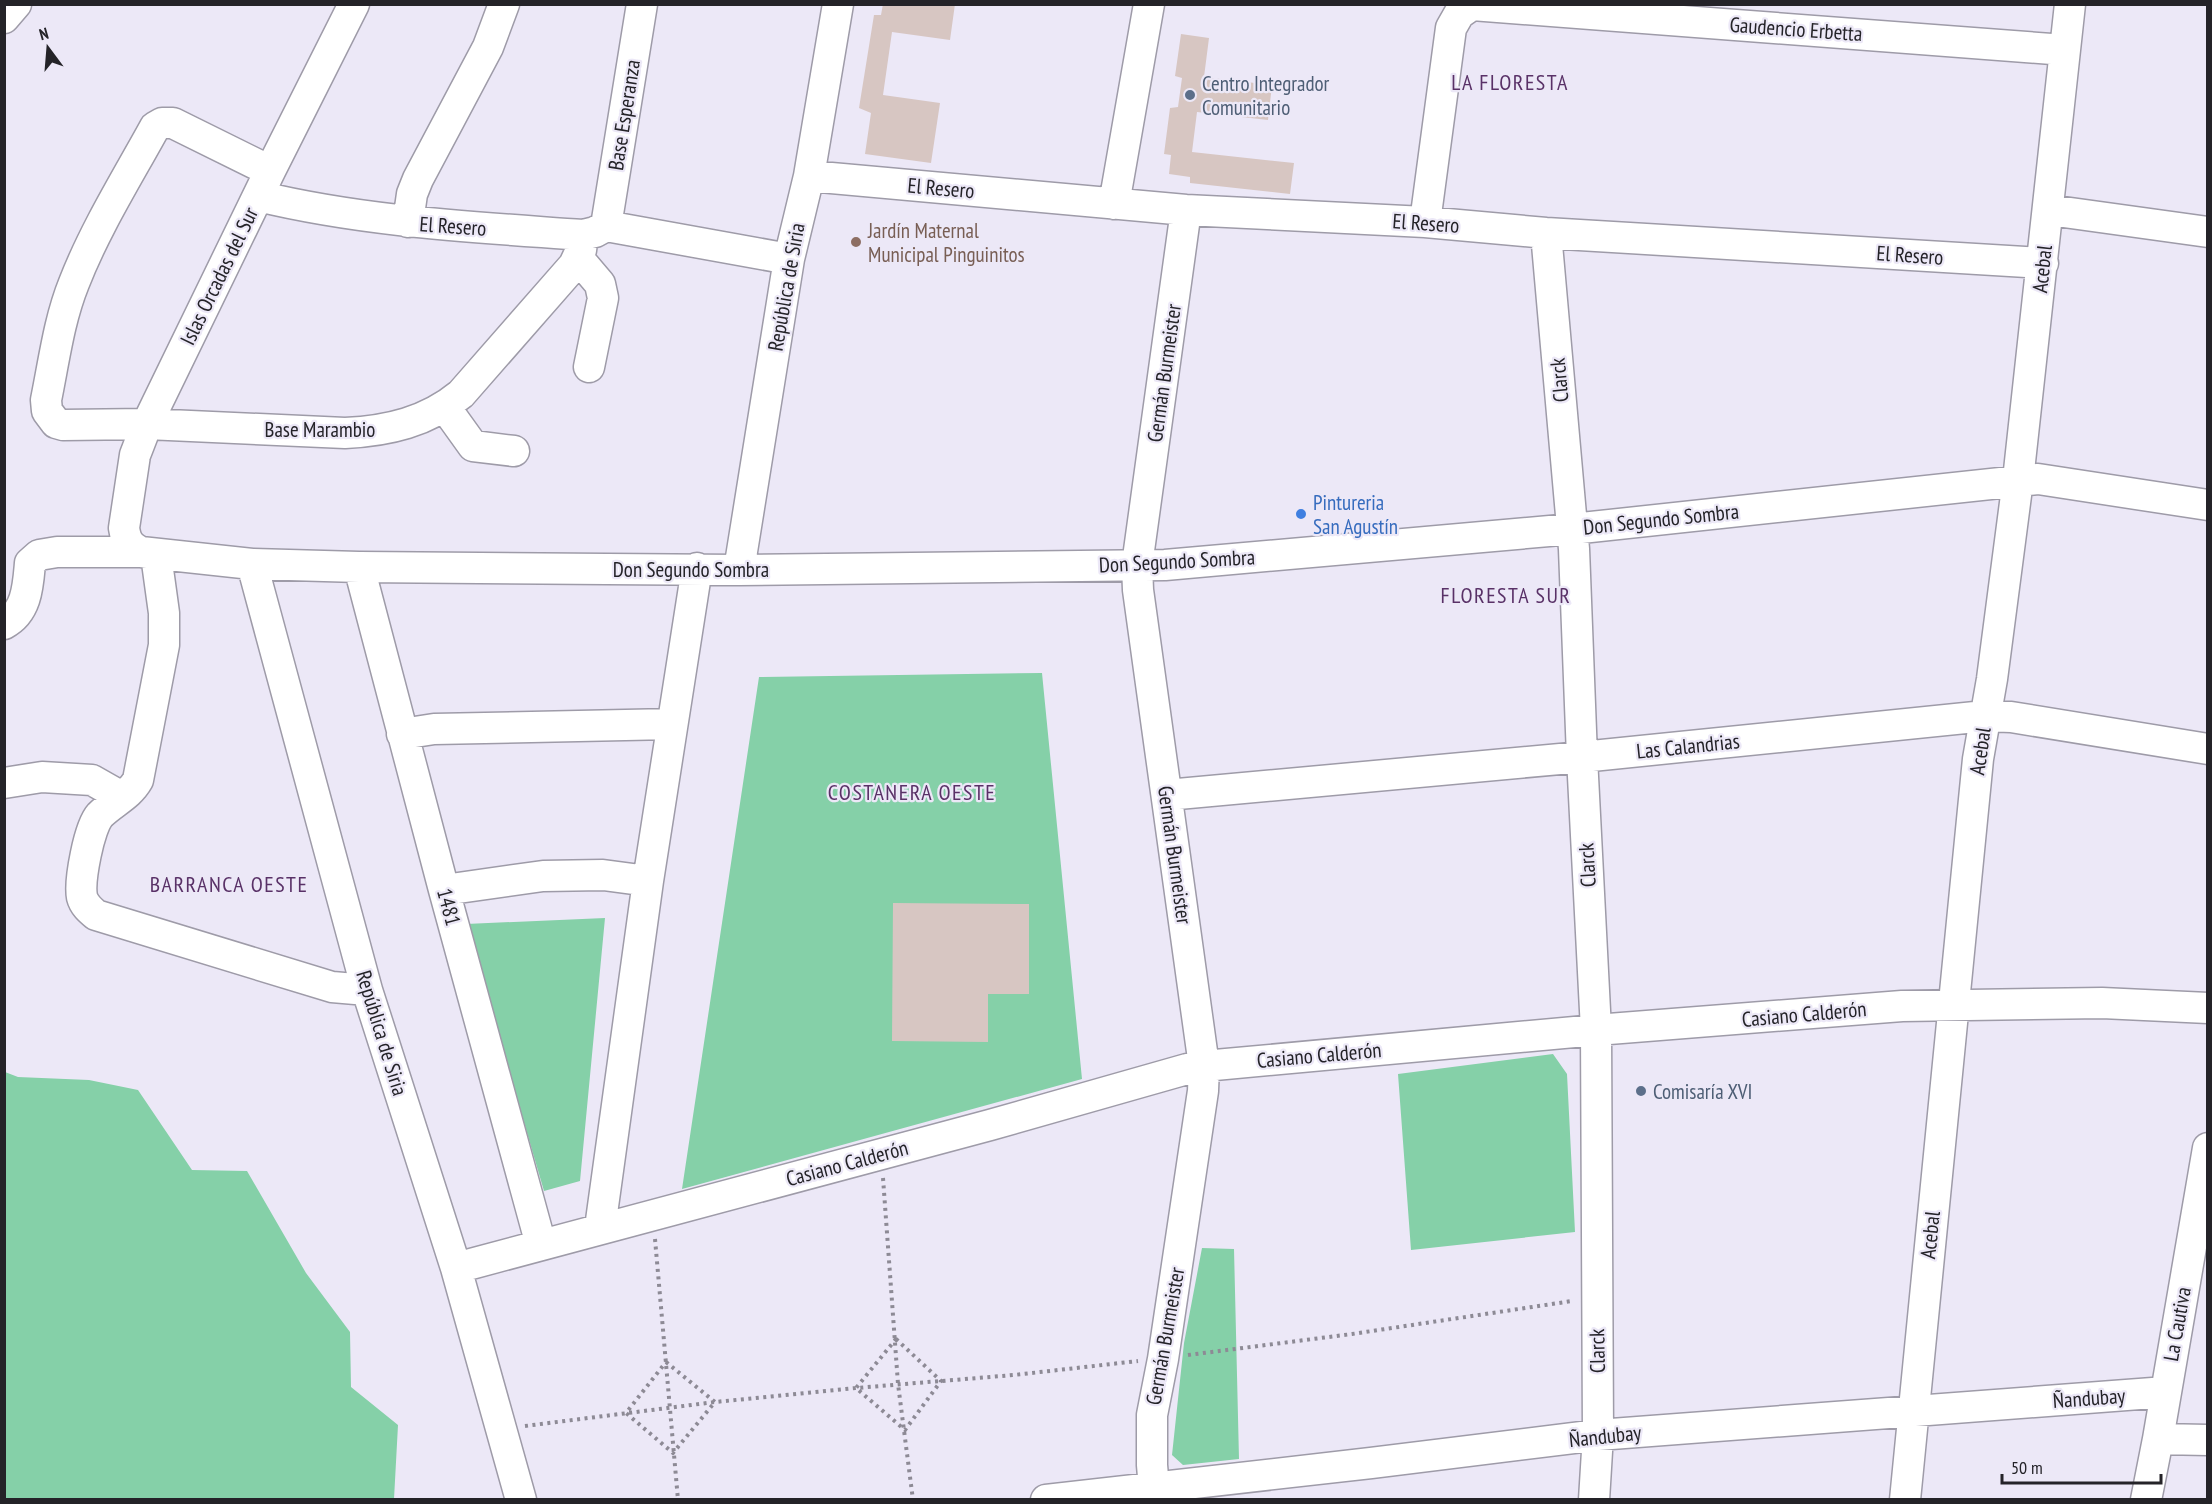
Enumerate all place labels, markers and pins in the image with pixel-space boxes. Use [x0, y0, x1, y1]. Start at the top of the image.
place label: Centro Integrador Comunitario [1202, 70, 1330, 121]
marker: Centro Integrador Comunitario [1183, 88, 1197, 102]
place label: Jardín Maternal Municipal Pinguinitos [867, 217, 1025, 268]
marker: Jardín Maternal Municipal Pinguinitos [849, 235, 863, 249]
place label: Pintureria San Agustín [1313, 489, 1398, 540]
marker: Pintureria San Agustín [1294, 507, 1308, 521]
place label: Comisaría XVI [1653, 1078, 1752, 1105]
marker: Comisaría XVI [1634, 1084, 1648, 1098]

